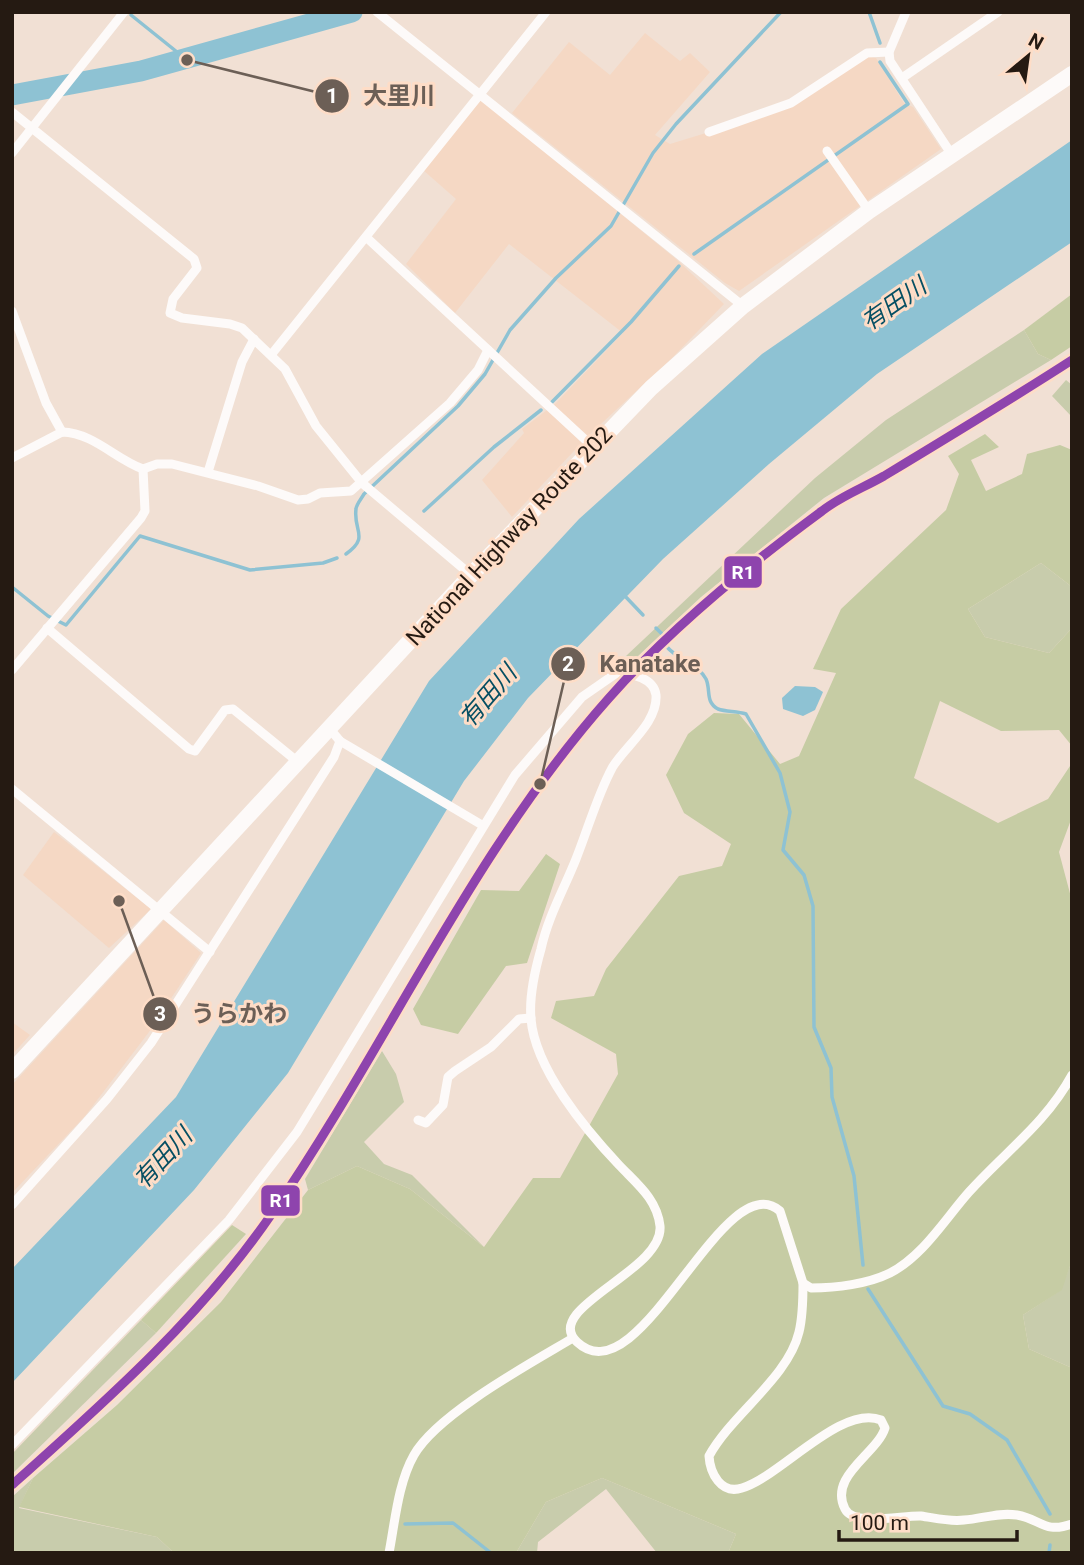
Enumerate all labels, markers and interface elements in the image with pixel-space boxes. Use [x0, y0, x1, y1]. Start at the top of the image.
north arrow [993, 21, 1063, 91]
text: N [1025, 28, 1047, 55]
callout: 大里川 [314, 73, 449, 118]
text: 大里川 [363, 82, 435, 110]
text: 1 [326, 84, 338, 108]
water label: 有田川 [856, 270, 934, 336]
street label: National Highway Route 202 [401, 421, 618, 651]
line badge: R1 [723, 555, 763, 589]
text: R1 [731, 561, 755, 584]
callout: Kanatake [550, 641, 714, 686]
text: Kanatake [600, 650, 700, 678]
text: 2 [562, 652, 574, 676]
water label: 有田川 [454, 657, 524, 732]
callout: うらかわ [142, 991, 301, 1036]
text: うらかわ [191, 1000, 287, 1028]
text: 3 [154, 1002, 166, 1026]
water label: 有田川 [128, 1120, 200, 1194]
line badge: R1 [260, 1184, 301, 1217]
text: R1 [269, 1189, 293, 1212]
scale bar [839, 1498, 1018, 1542]
text: 100 m [850, 1511, 909, 1535]

